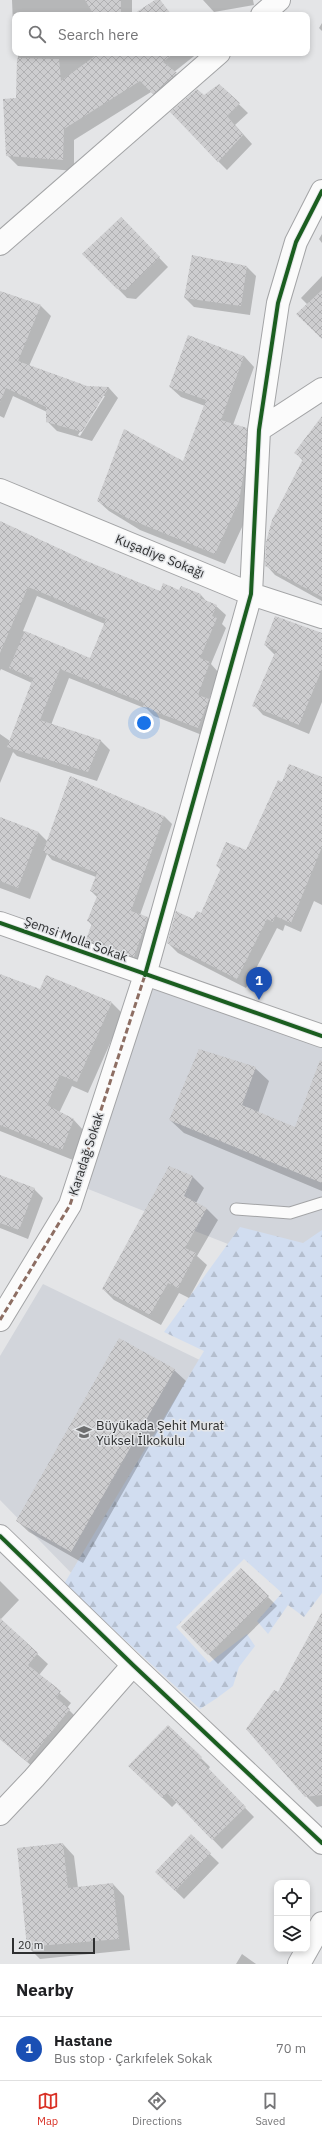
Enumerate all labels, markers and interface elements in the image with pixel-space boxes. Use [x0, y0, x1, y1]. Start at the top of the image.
search box [12, 12, 310, 56]
icon: search [26, 23, 48, 45]
text: Search here [58, 25, 138, 44]
street label: Kuşadiye Sokağı [113, 530, 207, 582]
your location [134, 713, 154, 733]
street label: Şemsi Molla Sokak [22, 912, 130, 966]
pin: 1 [246, 967, 272, 1000]
street label: Karadağ Sokak [65, 1110, 107, 1198]
place label: Büyükada Şehit Murat Yüksel İlkokulu [96, 1417, 224, 1449]
school or university icon: Büyükada Şehit Murat Yüksel İlkokulu [75, 1423, 93, 1441]
map controls [274, 1880, 310, 1952]
button: locate [274, 1880, 310, 1916]
button: layers [274, 1916, 310, 1952]
scale bar [12, 1936, 95, 1955]
text: 20 m [18, 1938, 43, 1952]
text: Nearby [16, 1979, 74, 2001]
text: Hastane [54, 2031, 113, 2050]
text: 1 [25, 2040, 33, 2057]
text: 70 m [276, 2040, 306, 2057]
text: Bus stop · Çarkıfelek Sokak [54, 2050, 212, 2067]
tab: Map [37, 2090, 59, 2128]
tab: Directions [132, 2090, 182, 2128]
tab: Saved [255, 2090, 285, 2128]

